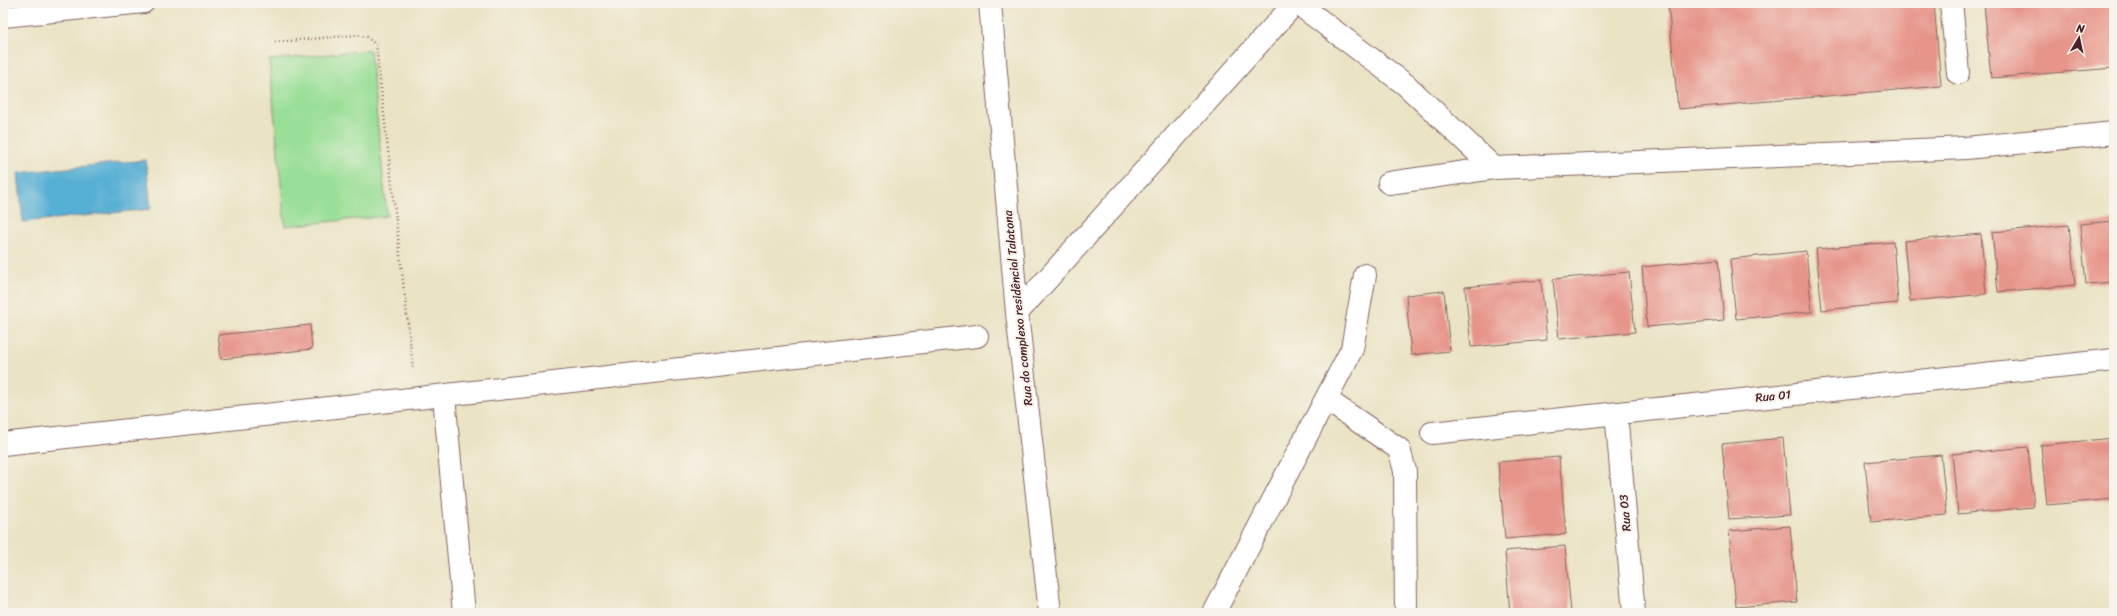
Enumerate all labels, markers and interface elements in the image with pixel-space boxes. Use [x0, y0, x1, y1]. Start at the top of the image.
north arrow [2059, 18, 2099, 58]
text: N [2074, 18, 2086, 39]
street label: Rua do complexo residêncial Talatona [997, 208, 1039, 407]
street label: Rua 01 [1754, 383, 1792, 409]
street label: Rua 03 [1612, 493, 1638, 532]

